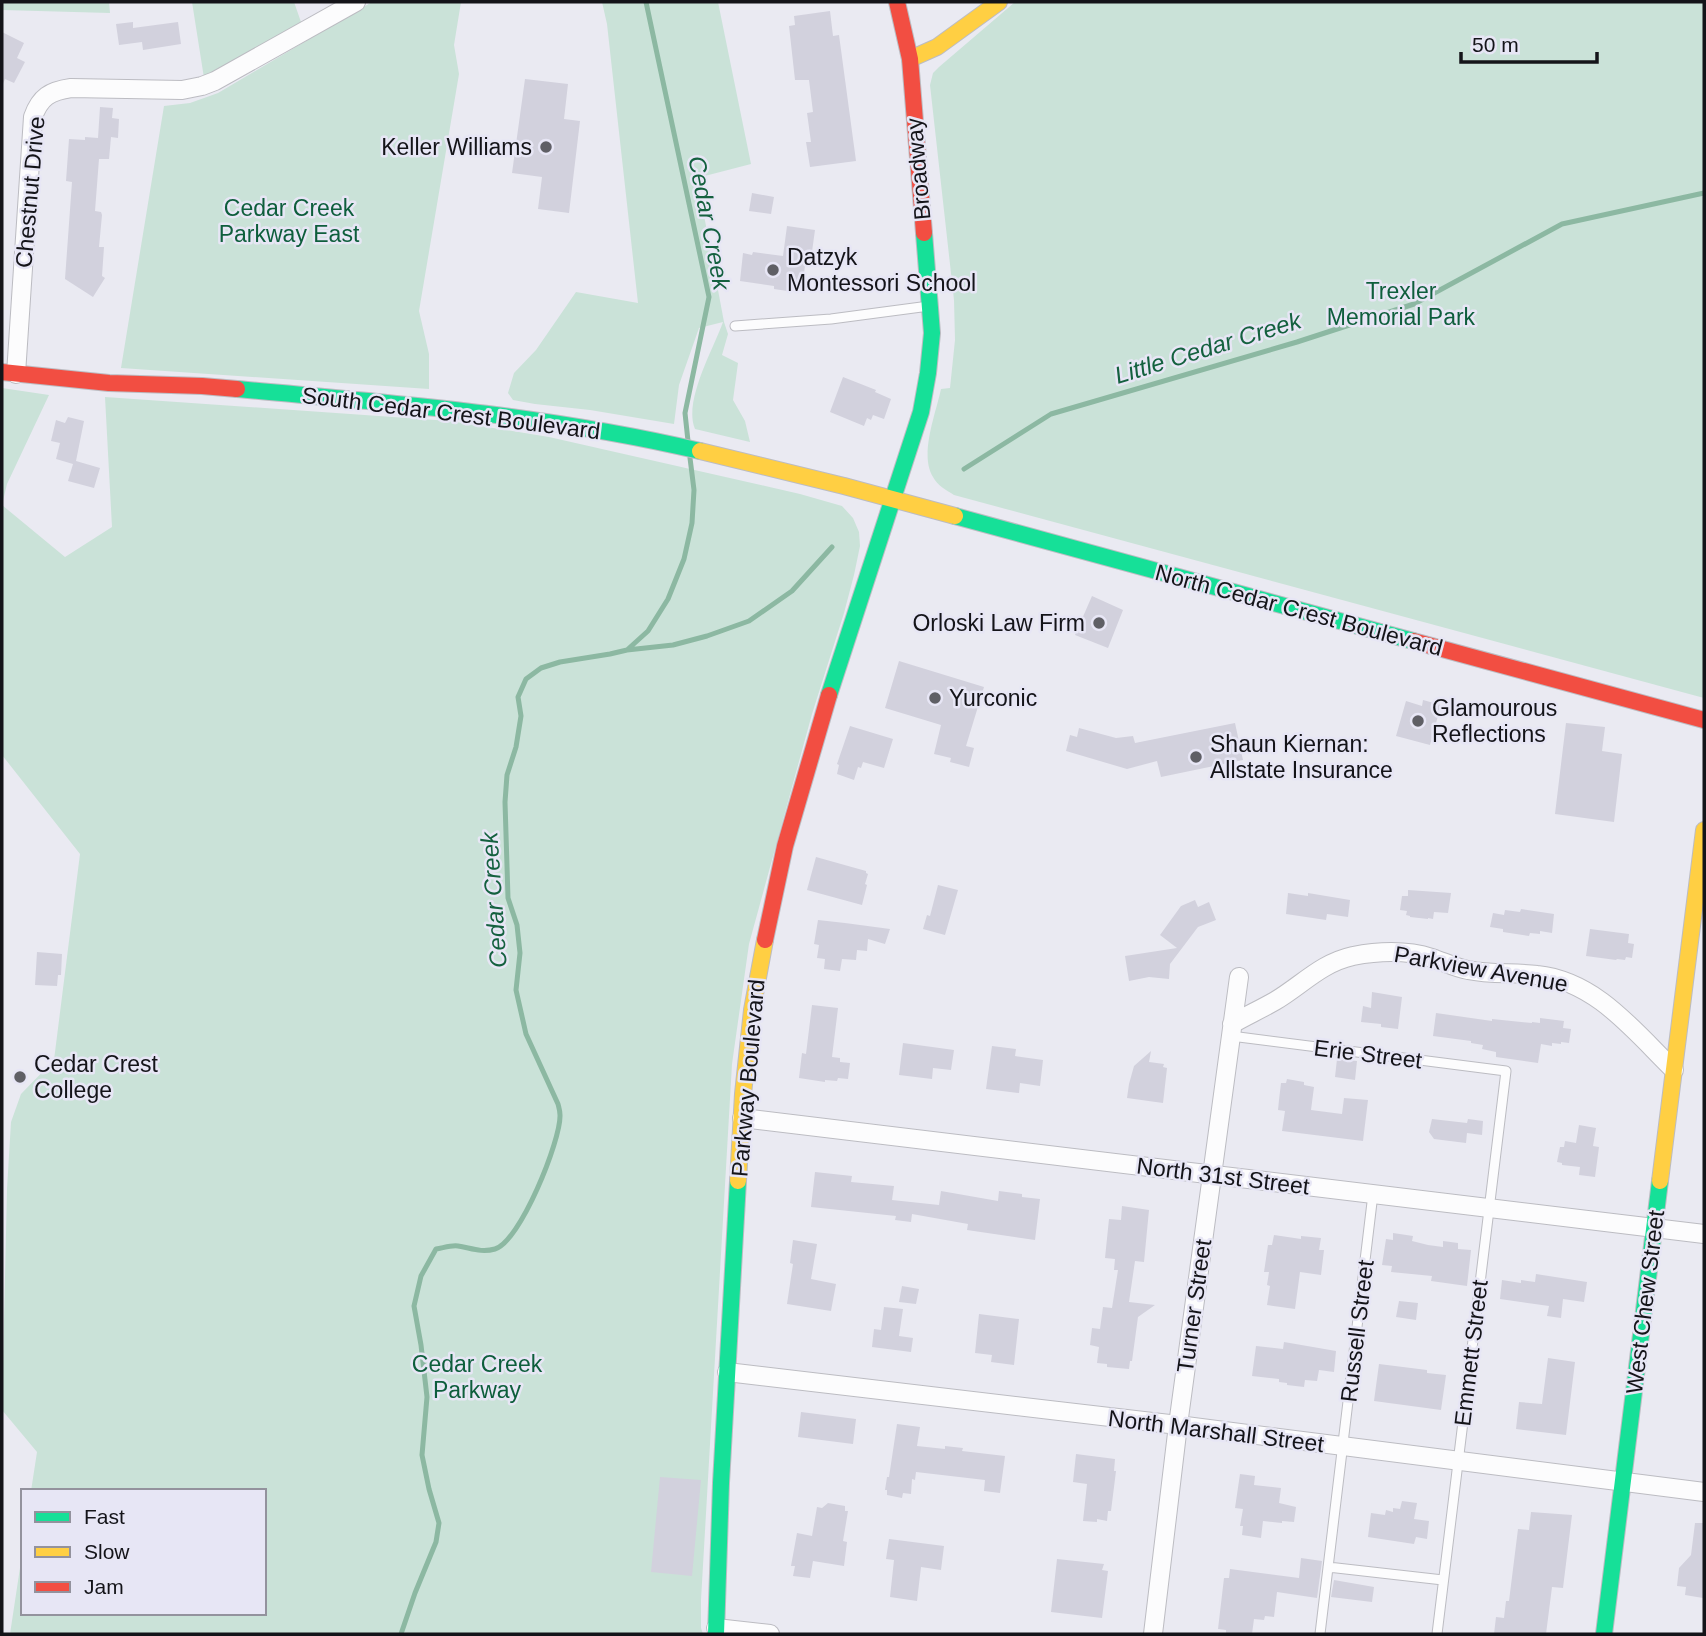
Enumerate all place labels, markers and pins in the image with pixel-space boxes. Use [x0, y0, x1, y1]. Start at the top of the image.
place label: Keller Williams [381, 134, 532, 160]
marker: Keller Williams [538, 139, 554, 155]
place label: Datzyk Montessori School [787, 244, 976, 296]
marker: Datzyk Montessori School [765, 262, 781, 278]
place label: Orloski Law Firm [912, 610, 1085, 636]
marker: Orloski Law Firm [1091, 615, 1107, 631]
place label: Yurconic [949, 685, 1037, 711]
marker: Yurconic [927, 690, 943, 706]
place label: Glamourous Reflections [1432, 695, 1557, 747]
marker: Glamourous Reflections [1410, 713, 1426, 729]
place label: Shaun Kiernan: Allstate Insurance [1210, 731, 1393, 783]
marker: Shaun Kiernan: Allstate Insurance [1188, 749, 1204, 765]
place label: Cedar Crest College [34, 1051, 159, 1103]
marker: Cedar Crest College [12, 1069, 28, 1085]

